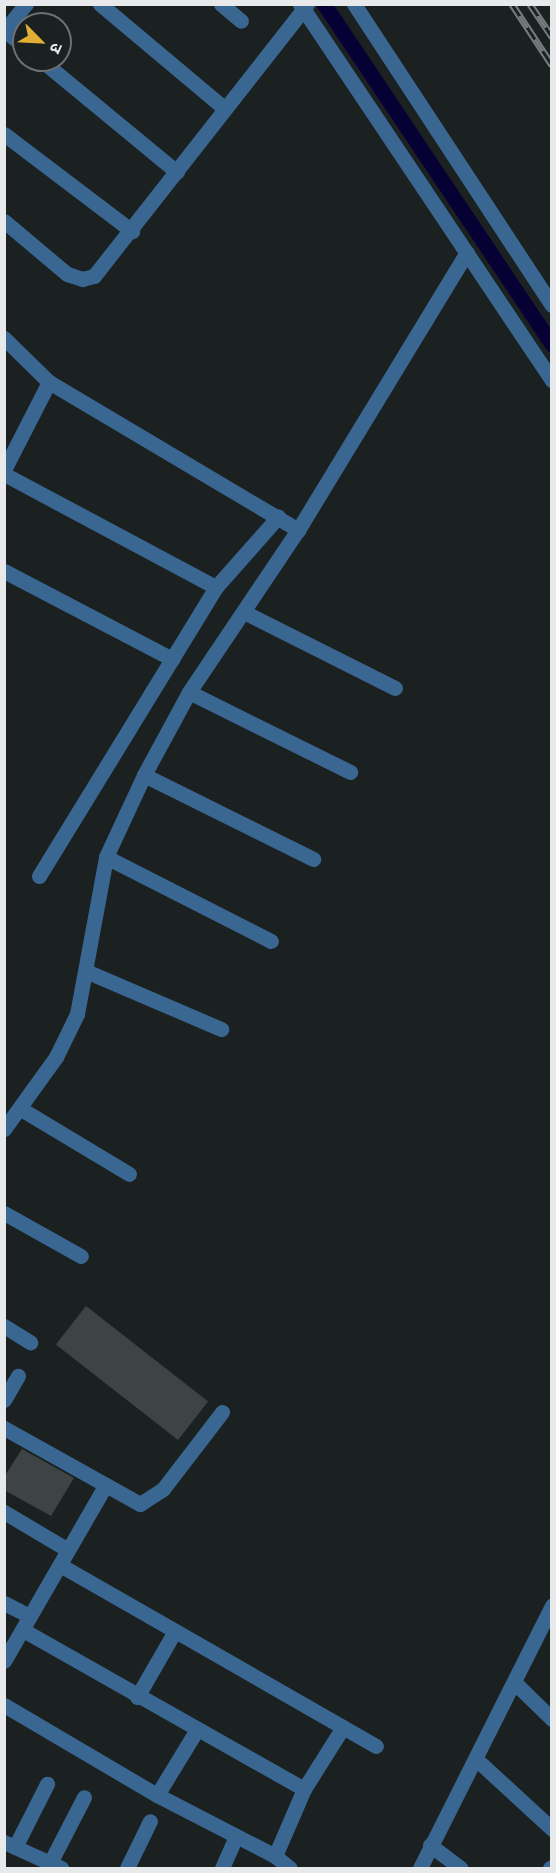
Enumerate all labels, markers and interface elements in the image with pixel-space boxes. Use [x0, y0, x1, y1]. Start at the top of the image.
north arrow [12, 12, 72, 72]
text: उ [46, 40, 69, 57]

